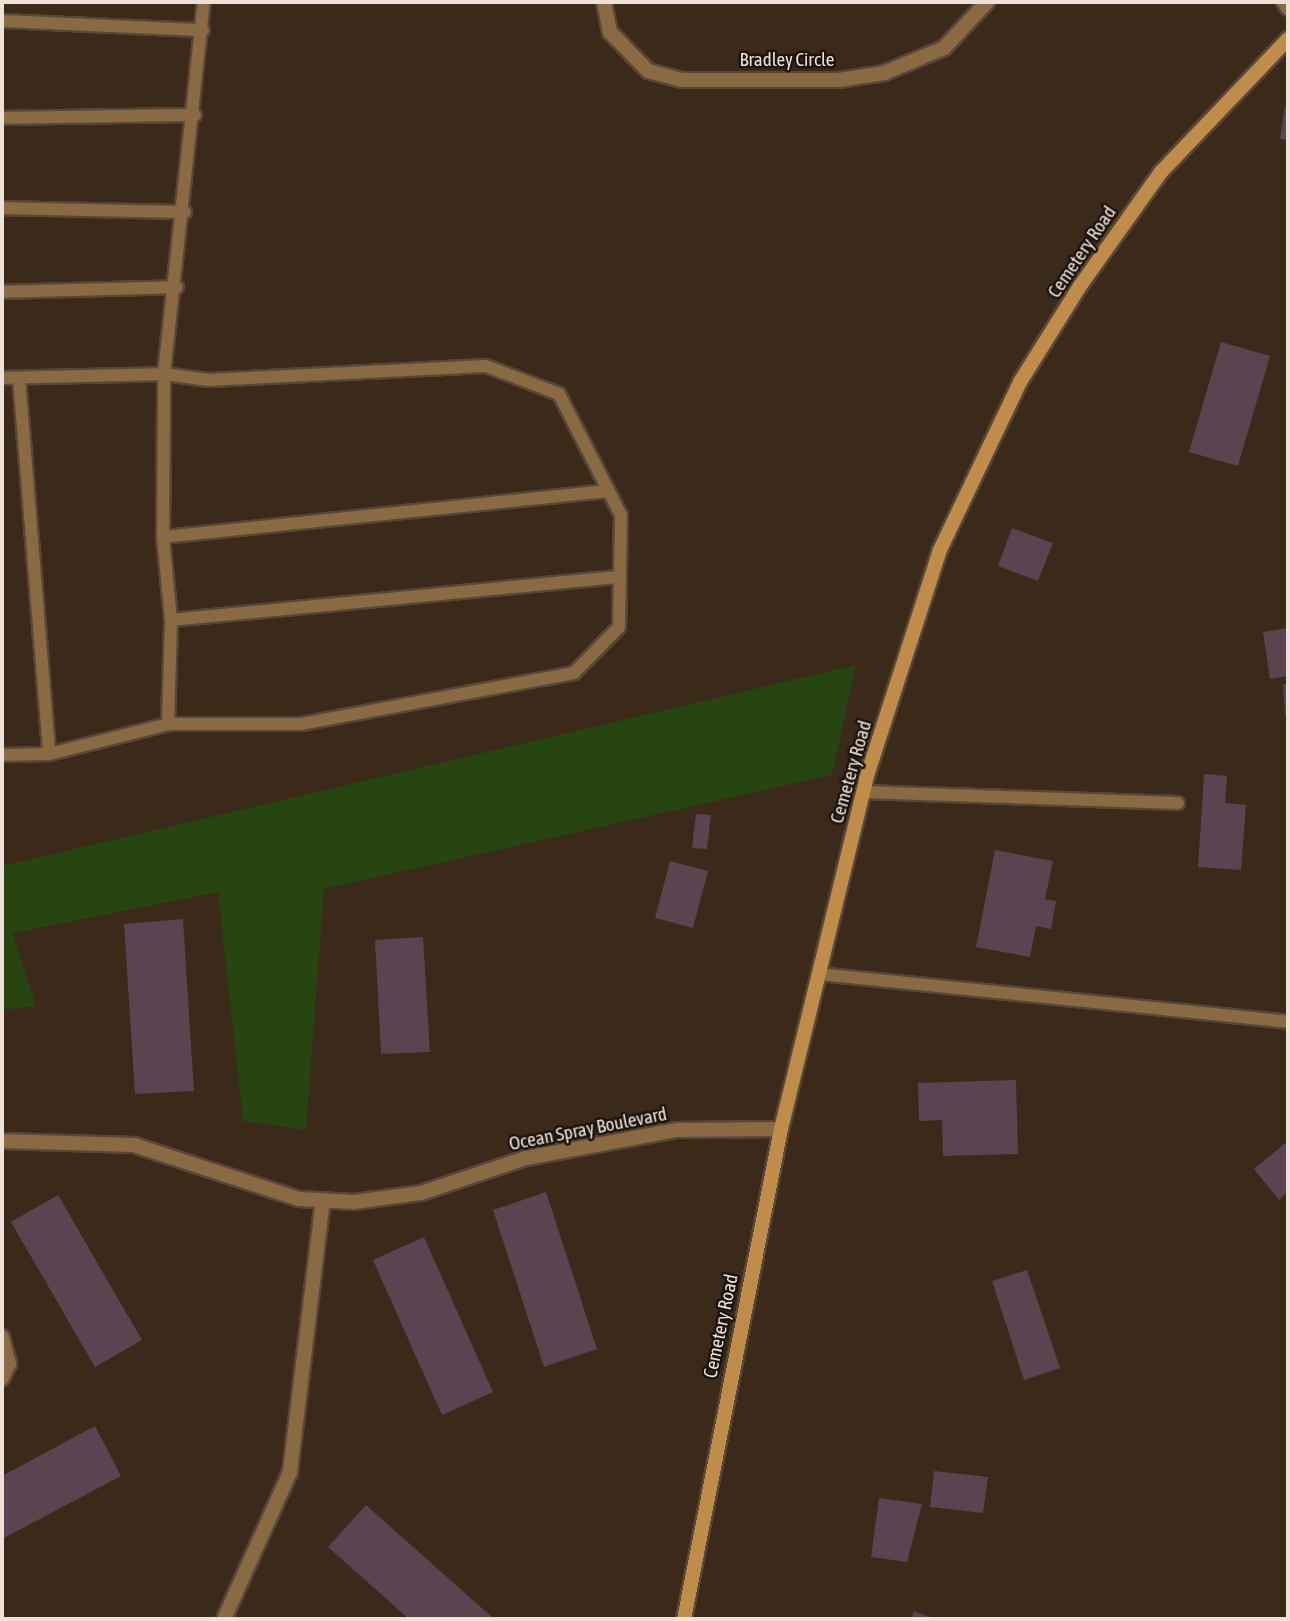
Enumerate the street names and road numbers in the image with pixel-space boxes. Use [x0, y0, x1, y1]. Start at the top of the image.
street label: Bradley Circle [740, 49, 834, 71]
street label: Cemetery Road [1043, 202, 1121, 302]
street label: Cemetery Road [825, 718, 877, 826]
street label: Ocean Spray Boulevard [507, 1103, 669, 1155]
street label: Cemetery Road [699, 1272, 743, 1380]

